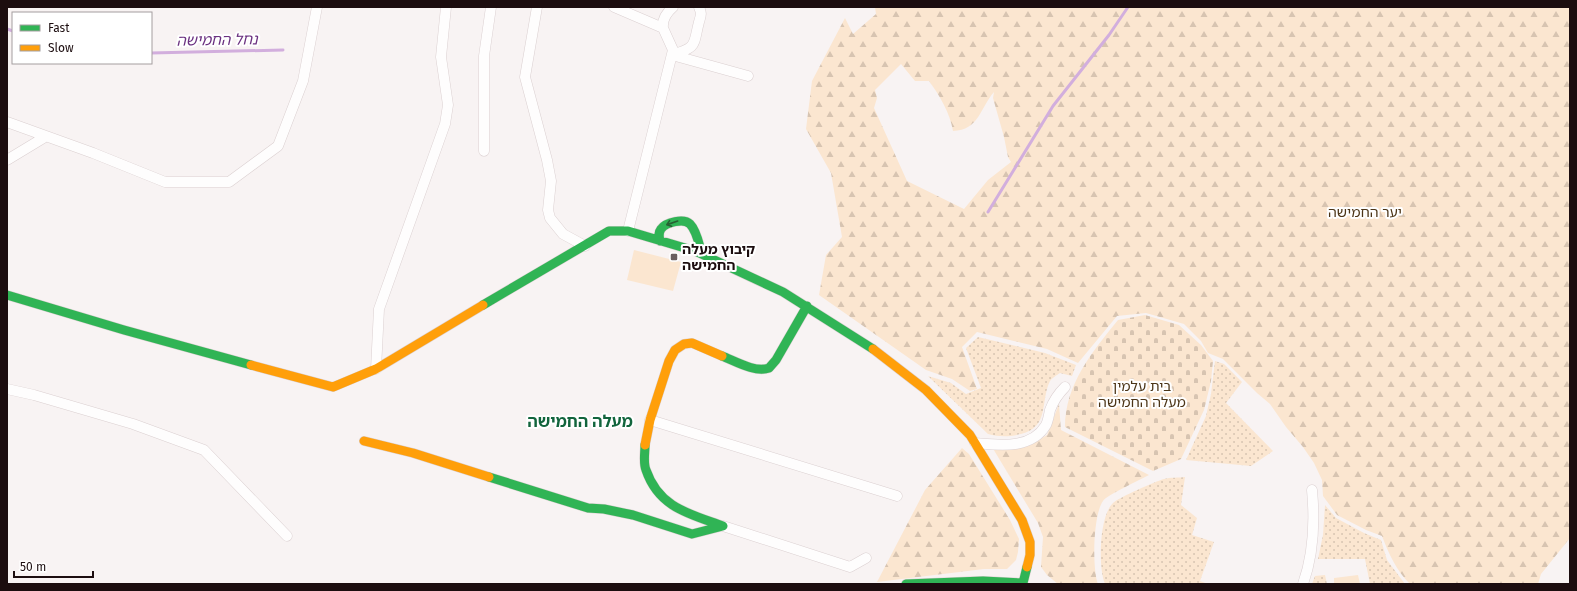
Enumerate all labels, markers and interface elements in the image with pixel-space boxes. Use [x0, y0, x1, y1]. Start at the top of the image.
legend [12, 12, 152, 64]
text: Fast [48, 21, 70, 35]
water label: נחל החמישה [176, 30, 259, 50]
text: Slow [48, 41, 74, 55]
park label: יער החמישה [1328, 204, 1402, 221]
one-way arrow [666, 219, 678, 227]
place label: קיבוץ מעלה החמישה [682, 241, 755, 274]
marker: קיבוץ מעלה החמישה [669, 252, 679, 262]
park label: בית עלמין מעלה החמישה [1098, 378, 1186, 411]
district label: מעלה החמישה [527, 412, 633, 431]
scale bar [14, 553, 93, 579]
text: 50 m [20, 560, 46, 574]

